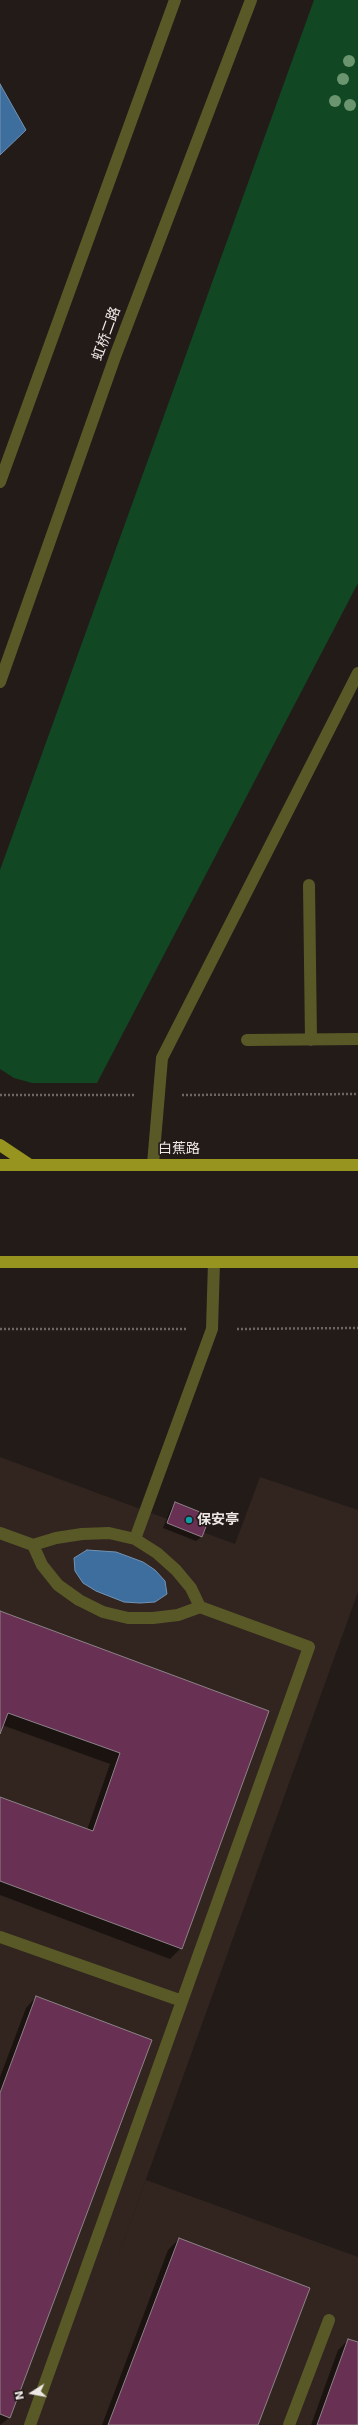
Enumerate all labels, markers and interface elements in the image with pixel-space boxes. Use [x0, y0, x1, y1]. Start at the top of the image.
street label: 虹桥二路 [90, 305, 124, 363]
street label: 白蕉路 [158, 1141, 200, 1157]
place label: 保安亭 [197, 1512, 239, 1528]
marker: 保安亭 [184, 1515, 194, 1525]
north arrow [12, 2373, 52, 2413]
text: N [12, 2390, 27, 2401]

